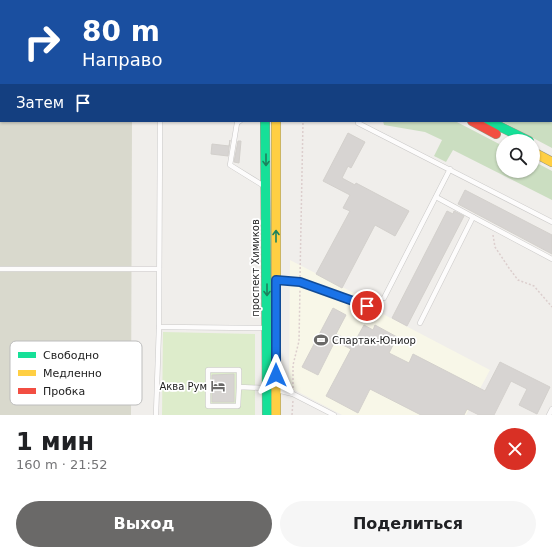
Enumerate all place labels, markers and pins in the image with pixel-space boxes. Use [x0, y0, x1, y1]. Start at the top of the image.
pin [350, 289, 384, 323]
sports icon: Спартак-Юниор [313, 332, 329, 348]
place label: Спартак-Юниор [332, 335, 416, 346]
hotel icon: Аква Рум [210, 378, 226, 394]
place label: Аква Рум [159, 381, 207, 392]

